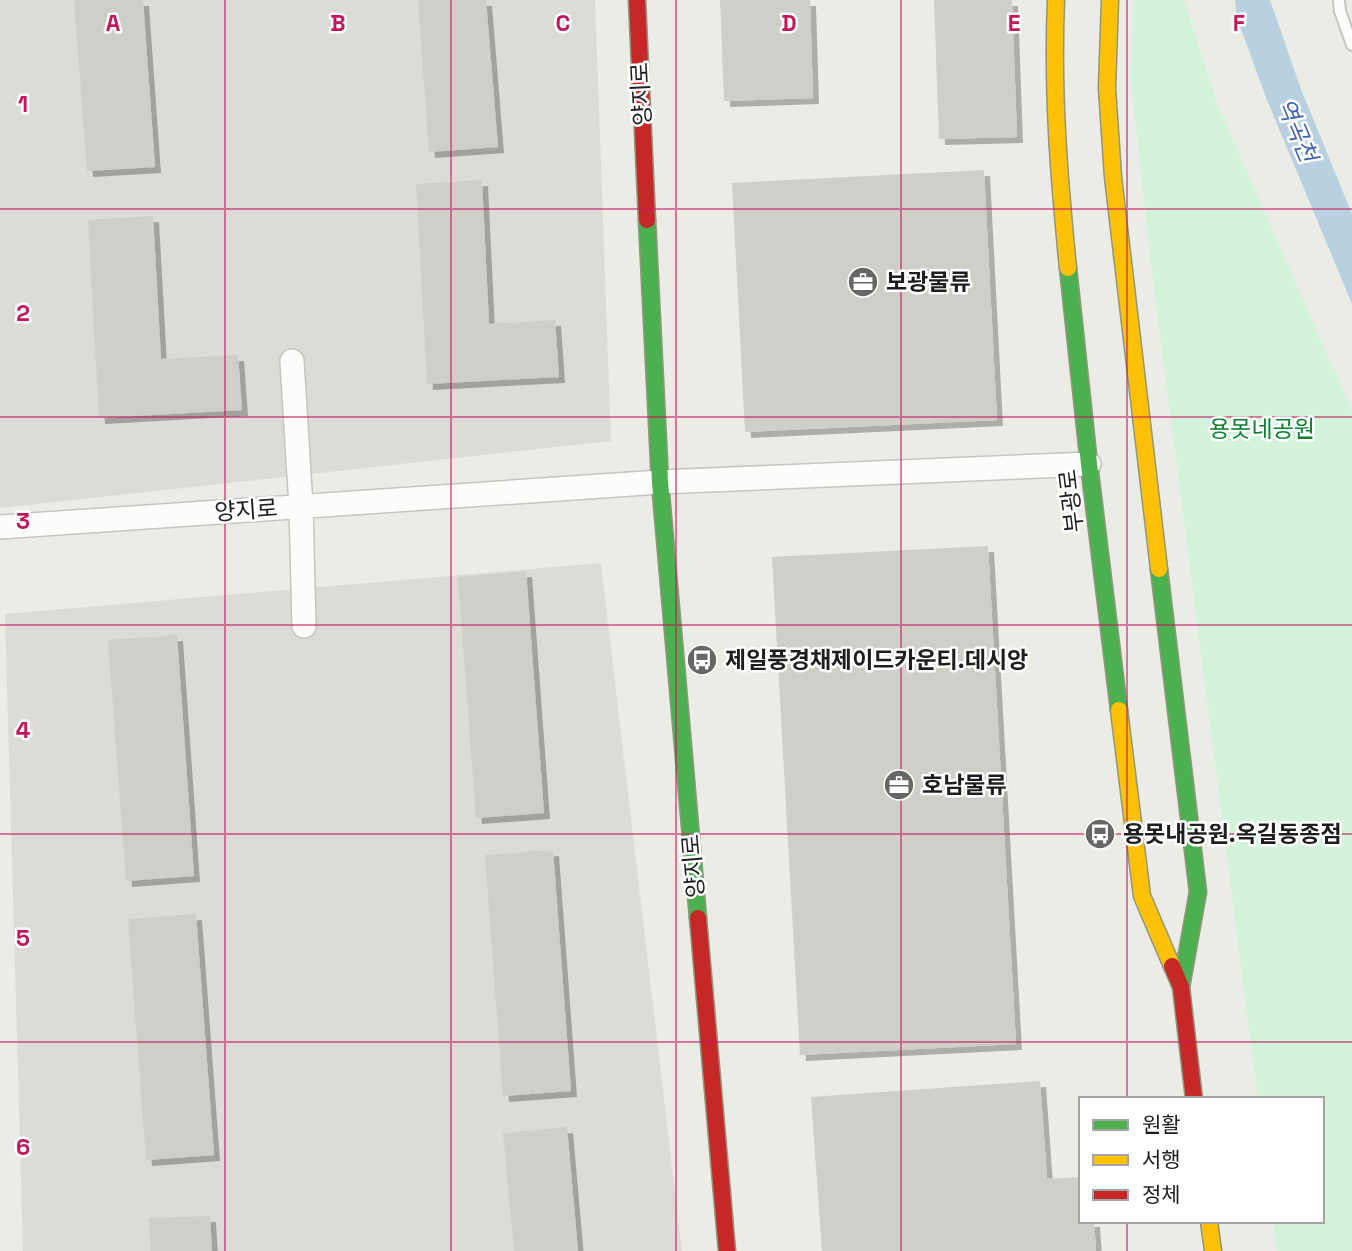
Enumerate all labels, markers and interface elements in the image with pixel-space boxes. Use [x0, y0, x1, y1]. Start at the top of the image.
text: A [106, 8, 121, 38]
text: B [330, 8, 346, 38]
text: C [556, 8, 570, 38]
text: D [781, 8, 797, 38]
text: E [1008, 8, 1020, 38]
text: F [1233, 8, 1245, 38]
street label: 양지로 [624, 62, 658, 126]
text: 1 [18, 89, 28, 119]
water label: 역곡천 [1270, 93, 1325, 169]
office icon: 보광물류 [846, 265, 880, 299]
place label: 보광물류 [886, 267, 971, 297]
text: 2 [16, 298, 30, 328]
park label: 용못네공원 [1209, 414, 1315, 444]
street label: 부광로 [1052, 468, 1090, 534]
street label: 양지로 [213, 493, 279, 527]
text: 3 [16, 506, 30, 536]
bus stop icon: 제일풍경채제이드카운티.데시앙 [685, 643, 719, 677]
place label: 제일풍경채제이드카운티.데시앙 [725, 645, 1028, 675]
text: 4 [16, 715, 31, 745]
office icon: 호남물류 [882, 768, 916, 802]
place label: 호남물류 [922, 770, 1007, 800]
bus stop icon: 용못내공원.옥길동종점 [1083, 817, 1117, 851]
place label: 용못내공원.옥길동종점 [1123, 819, 1341, 849]
street label: 양지로 [675, 833, 711, 899]
text: 5 [16, 923, 30, 953]
legend [1079, 1097, 1324, 1223]
text: 원활 [1142, 1111, 1181, 1138]
text: 6 [16, 1132, 30, 1162]
text: 서행 [1142, 1146, 1181, 1173]
text: 정체 [1142, 1181, 1181, 1208]

